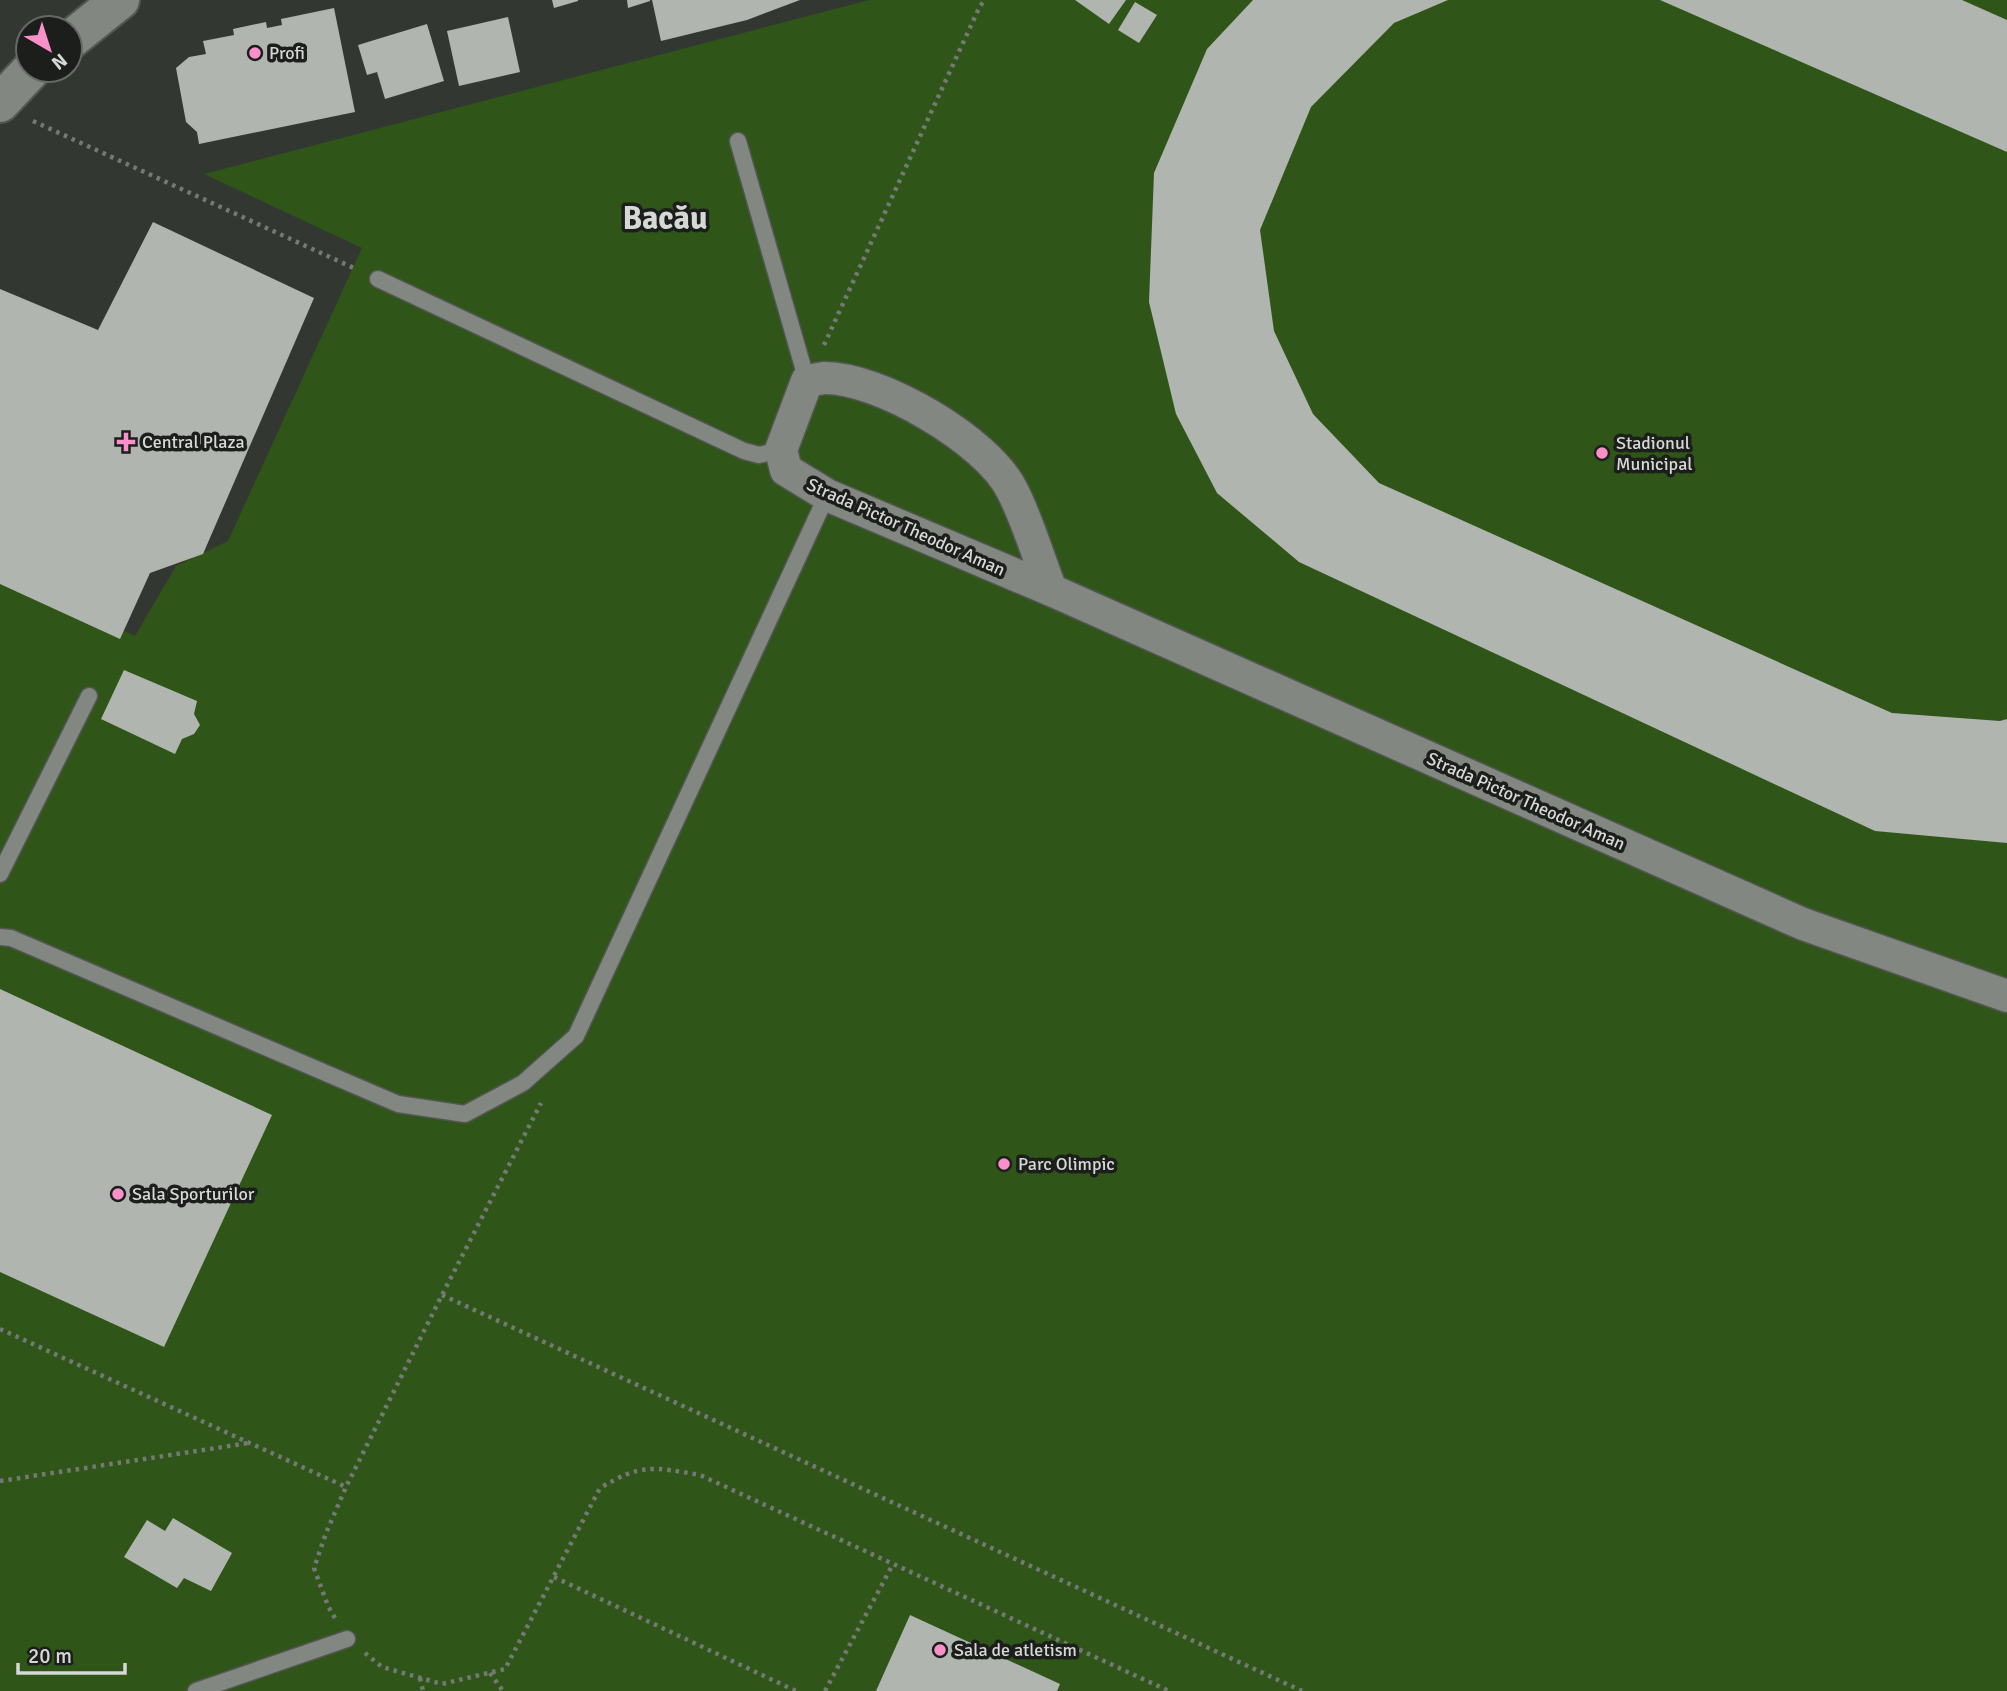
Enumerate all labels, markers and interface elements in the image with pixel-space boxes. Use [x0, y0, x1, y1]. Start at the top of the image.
north arrow [14, 14, 84, 84]
place label: Profi [269, 42, 305, 64]
marker: Profi [247, 45, 263, 61]
text: N [46, 48, 72, 75]
district label: Bacău [622, 199, 708, 238]
place label: Central Plaza [142, 431, 245, 453]
marker: Central Plaza [116, 432, 136, 452]
place label: Stadionul Municipal [1616, 432, 1693, 475]
marker: Stadionul Municipal [1594, 445, 1610, 461]
street label: Strada Pictor Theodor Aman [803, 473, 1009, 581]
street label: Strada Pictor Theodor Aman [1423, 747, 1629, 855]
place label: Parc Olimpic [1018, 1153, 1115, 1175]
marker: Parc Olimpic [996, 1156, 1012, 1172]
place label: Sala Sporturilor [132, 1183, 255, 1205]
marker: Sala Sporturilor [110, 1186, 126, 1202]
scale bar [18, 1632, 124, 1676]
place label: Sala de atletism [954, 1639, 1077, 1661]
marker: Sala de atletism [932, 1642, 948, 1658]
text: 20 m [28, 1643, 72, 1669]

